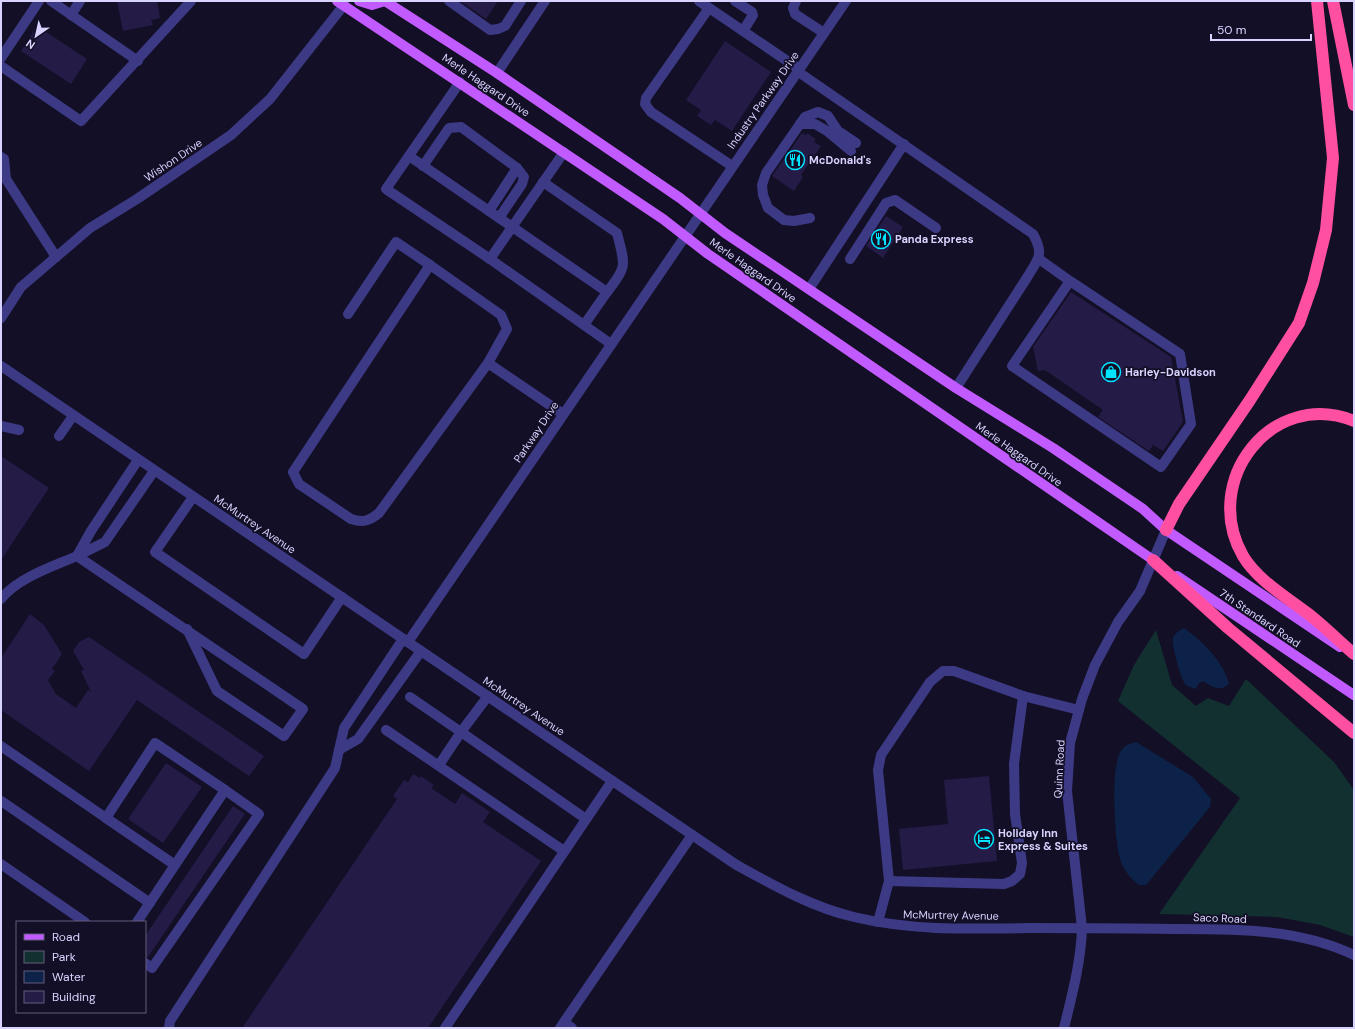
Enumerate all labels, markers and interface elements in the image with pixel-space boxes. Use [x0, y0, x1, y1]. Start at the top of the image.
north arrow [16, 16, 56, 56]
scale bar [1211, 16, 1311, 42]
text: 50 m [1217, 22, 1246, 38]
text: N [23, 36, 38, 52]
street label: Industry Parkway Drive [724, 49, 802, 151]
street label: Merle Haggard Drive [440, 50, 532, 120]
street label: Wishon Drive [141, 135, 205, 185]
restaurant icon: McDonald's [784, 149, 806, 171]
place label: McDonald's [809, 153, 871, 167]
restaurant icon: Panda Express [870, 228, 892, 250]
place label: Panda Express [895, 232, 974, 246]
street label: Merle Haggard Drive [707, 235, 799, 305]
shop icon: Harley-Davidson [1100, 361, 1122, 383]
place label: Harley-Davidson [1125, 365, 1216, 379]
street label: Parkway Drive [510, 399, 562, 465]
street label: Merle Haggard Drive [973, 419, 1065, 489]
street label: McMurtrey Avenue [211, 491, 299, 557]
street label: 7th Standard Road [1217, 586, 1303, 650]
street label: McMurtrey Avenue [480, 673, 568, 739]
street label: Quinn Road [1050, 739, 1068, 799]
place label: Holiday Inn Express & Suites [998, 826, 1088, 853]
hotel icon: Holiday Inn Express & Suites [973, 828, 995, 850]
street label: McMurtrey Avenue [903, 907, 999, 923]
street label: Saco Road [1193, 910, 1247, 926]
legend [16, 921, 146, 1013]
text: Road [52, 929, 80, 945]
text: Park [52, 949, 76, 965]
text: Water [52, 969, 86, 985]
text: Building [52, 989, 96, 1005]

